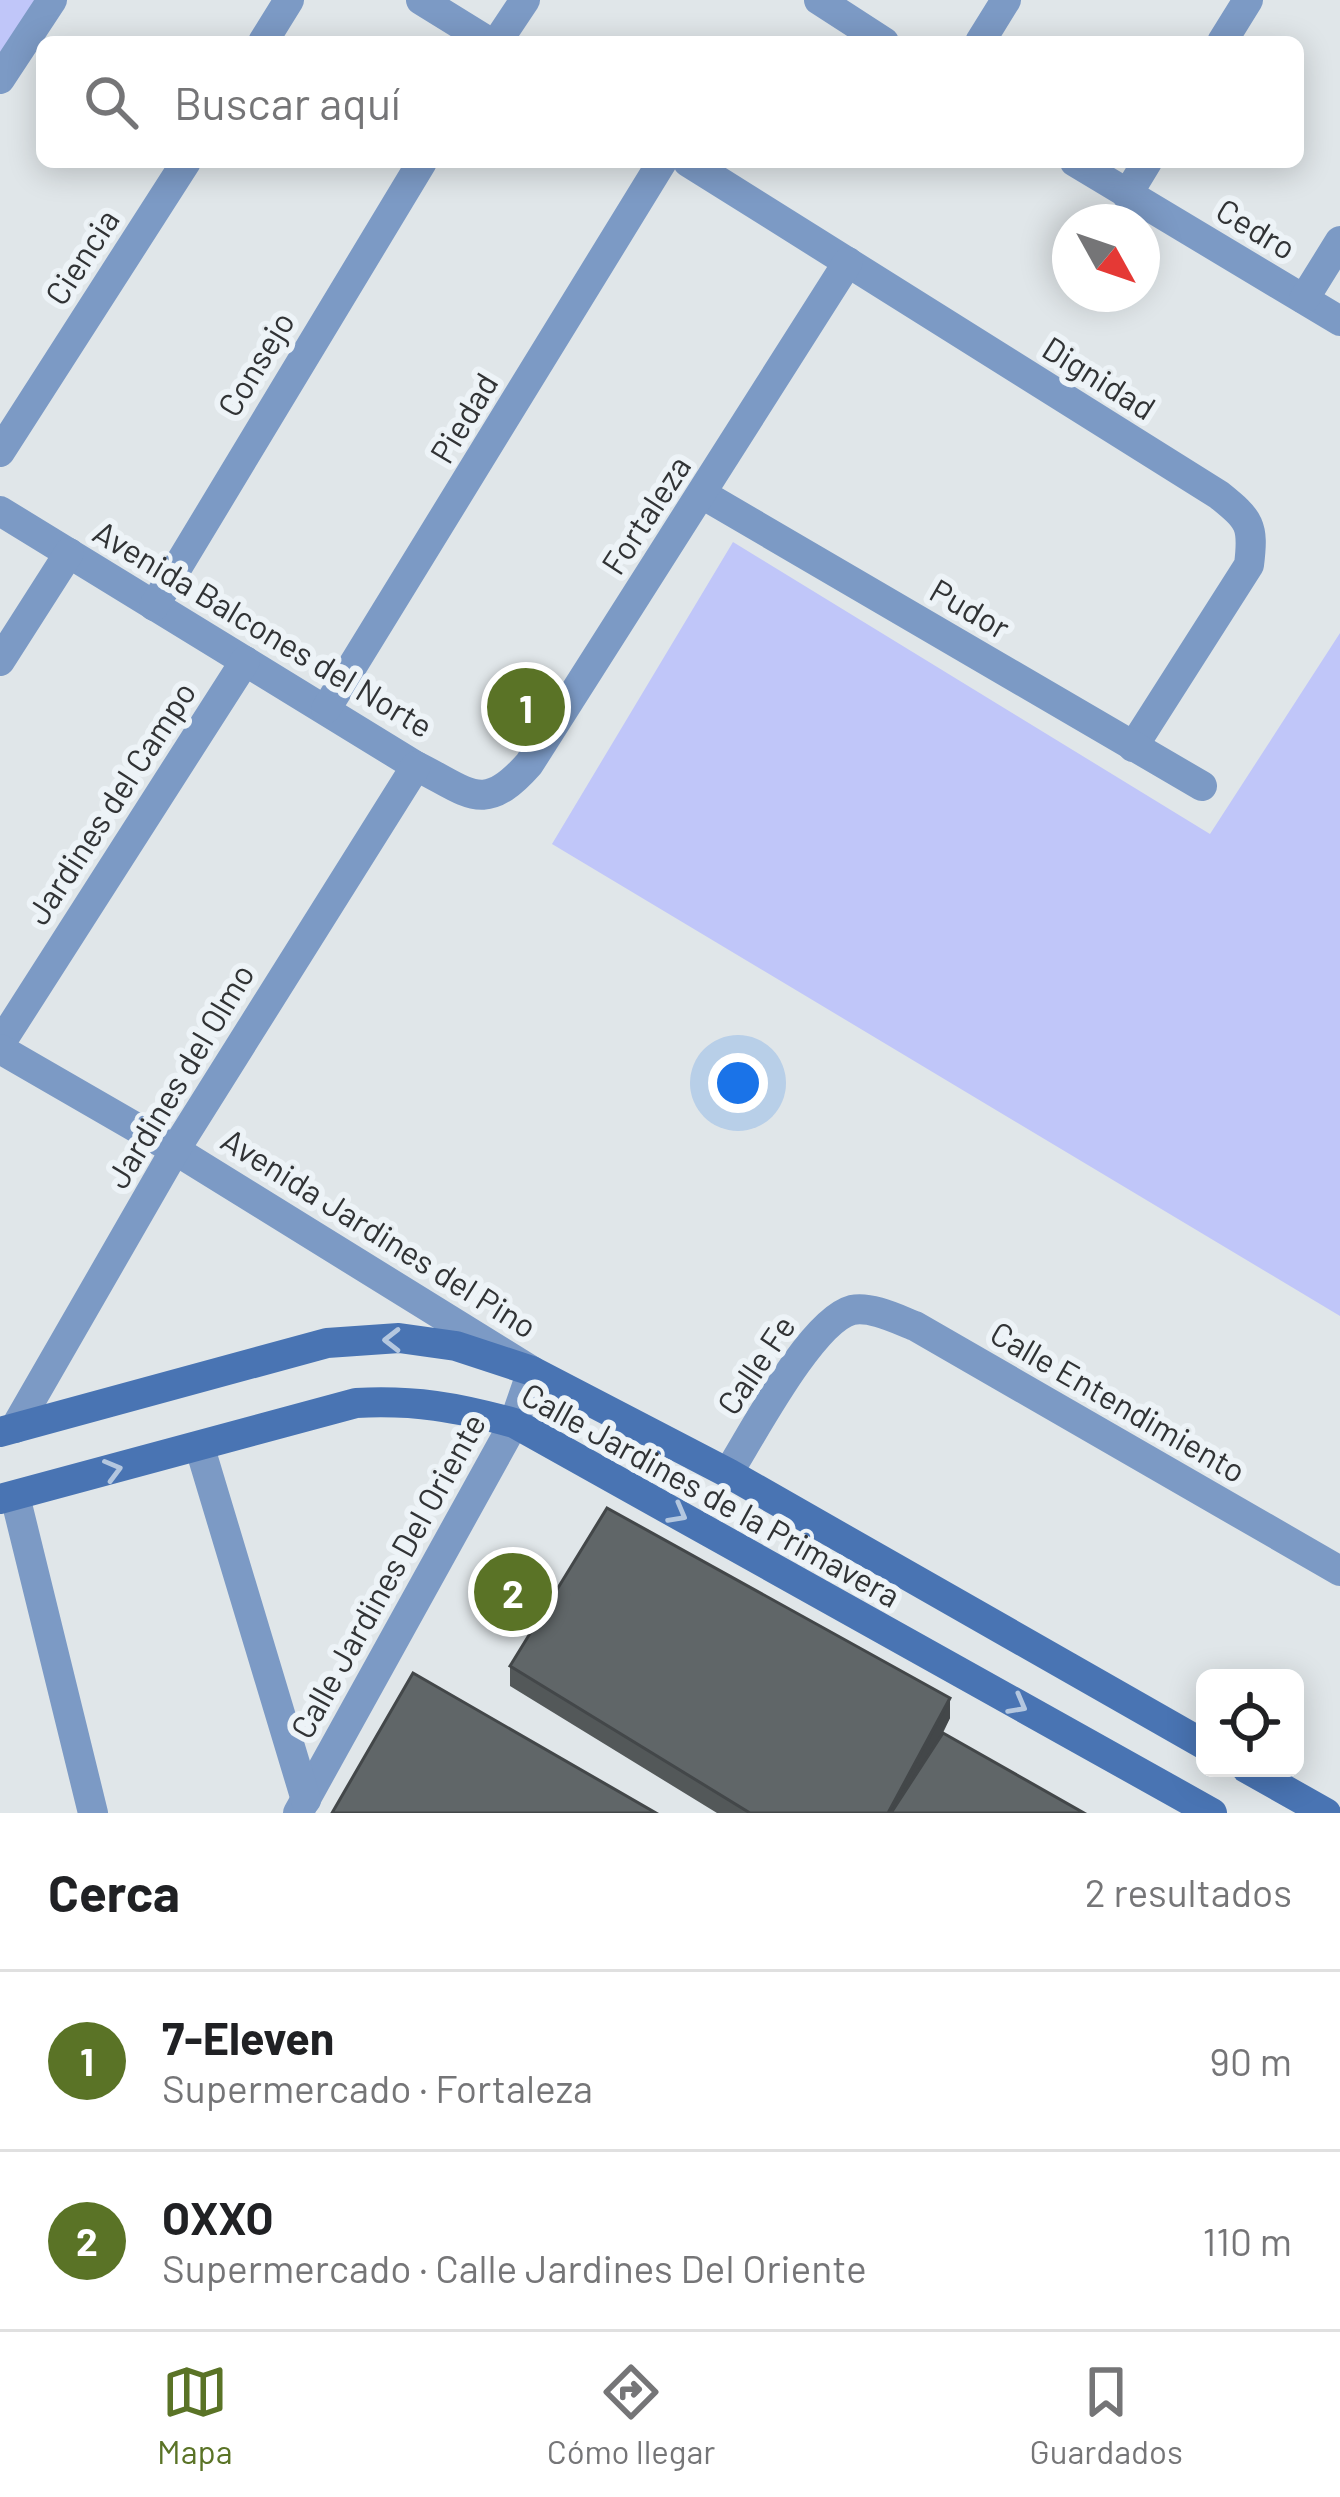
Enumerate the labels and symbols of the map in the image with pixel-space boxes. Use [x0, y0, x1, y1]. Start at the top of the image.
street label: Cedro [1210, 189, 1303, 267]
street label: Ciencia [36, 201, 127, 312]
north arrow [1052, 204, 1160, 312]
street label: Consejo [208, 304, 302, 423]
street label: Dignidad [1036, 327, 1163, 427]
street label: Piedad [421, 365, 506, 470]
street label: Fortaleza [592, 448, 698, 581]
street label: Avenida Balcones del Norte [87, 511, 440, 745]
street label: Pudor [924, 570, 1017, 647]
pin: 1 [487, 662, 565, 752]
street label: Jardines del Campo [17, 674, 204, 931]
street label: Jardines del Olmo [96, 956, 262, 1195]
your location [708, 1053, 768, 1113]
street label: Avenida Jardines del Pino [214, 1119, 545, 1346]
street label: Calle Fe [708, 1307, 803, 1422]
street label: Calle Entendimiento [984, 1312, 1253, 1490]
one-way arrow [382, 1326, 401, 1352]
street label: Calle Jardines de la Primavera [515, 1373, 908, 1615]
street label: Calle Jardines Del Oriente [281, 1406, 493, 1745]
one-way arrow [103, 1460, 123, 1485]
one-way arrow [665, 1500, 686, 1523]
pin: 2 [474, 1547, 552, 1637]
one-way arrow [1005, 1690, 1027, 1713]

